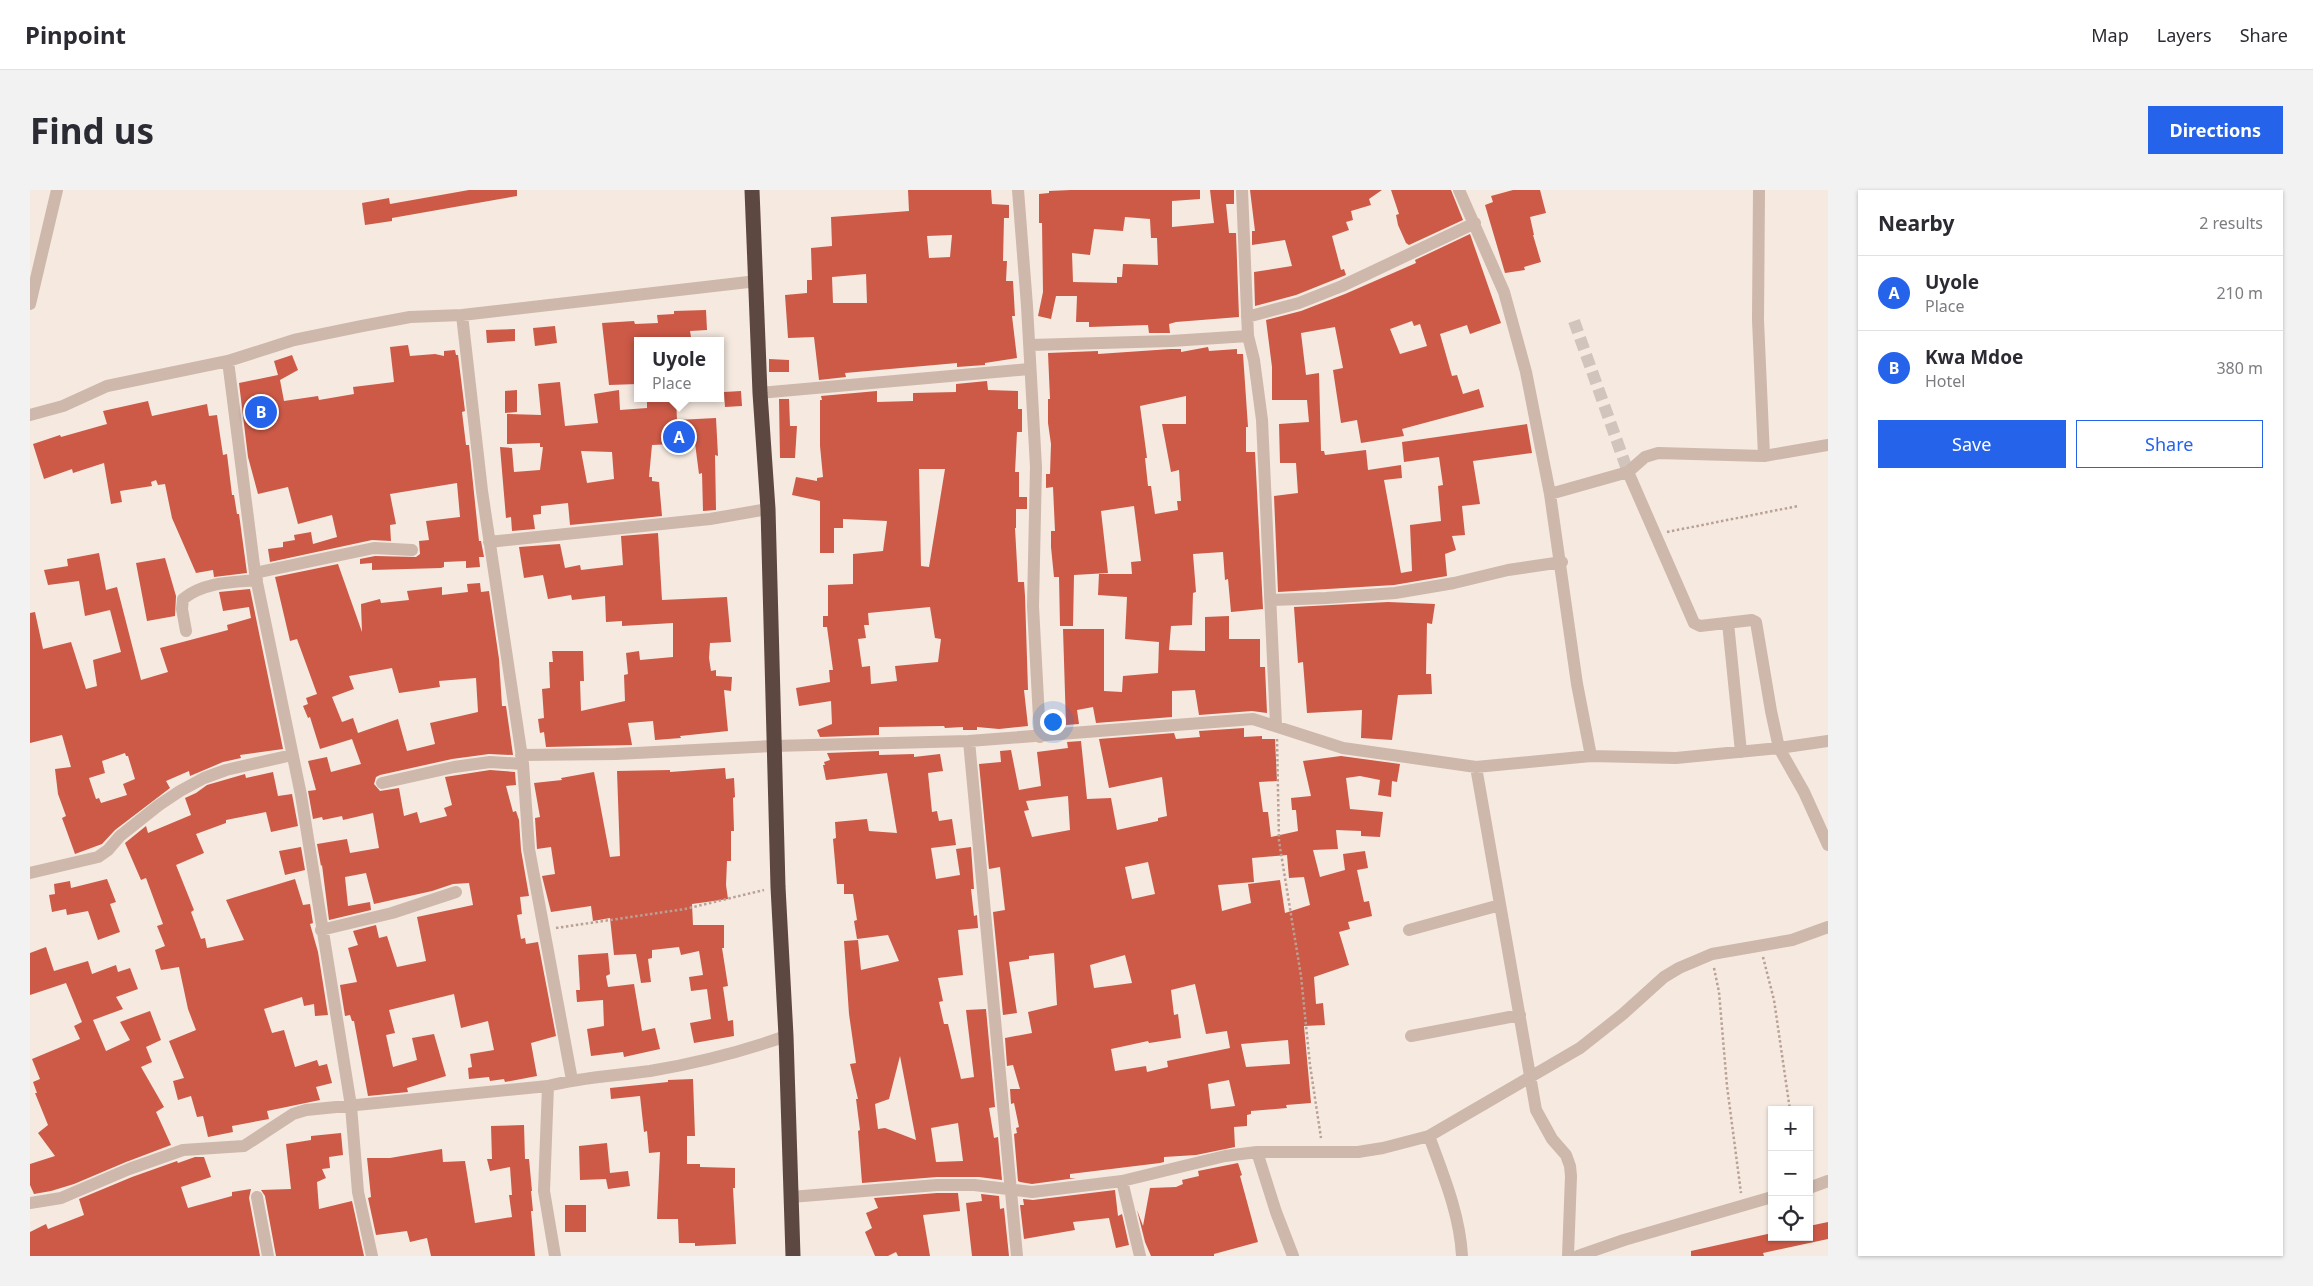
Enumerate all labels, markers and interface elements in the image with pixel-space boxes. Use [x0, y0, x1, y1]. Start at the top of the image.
text: Pinpoint [25, 18, 126, 51]
text: Map [2091, 23, 2129, 47]
text: Layers [2157, 23, 2212, 47]
text: Share [2240, 23, 2288, 47]
button: Directions [2148, 106, 2283, 154]
text: Find us [30, 107, 154, 154]
text: Nearby [1878, 209, 1954, 237]
text: 2 results [2199, 212, 2263, 234]
text: Uyole [1925, 269, 1979, 295]
text: A [1888, 282, 1900, 304]
text: 210 m [2216, 282, 2263, 304]
text: Place [1925, 295, 1965, 317]
popup [634, 337, 724, 402]
text: Kwa Mdoe [1925, 344, 2023, 370]
text: Uyole [652, 346, 706, 372]
text: B [1889, 357, 1899, 379]
text: 380 m [2216, 357, 2263, 379]
text: Hotel [1925, 370, 1965, 392]
text: Place [652, 372, 691, 394]
pin: B [245, 393, 277, 431]
pin: A [663, 418, 695, 456]
button: Save [1878, 420, 2066, 468]
button: Share [2076, 420, 2263, 468]
your location [1040, 709, 1066, 735]
map controls [1768, 1106, 1813, 1241]
button: + [1768, 1106, 1813, 1151]
button: − [1768, 1151, 1813, 1196]
button: locate [1768, 1196, 1813, 1241]

